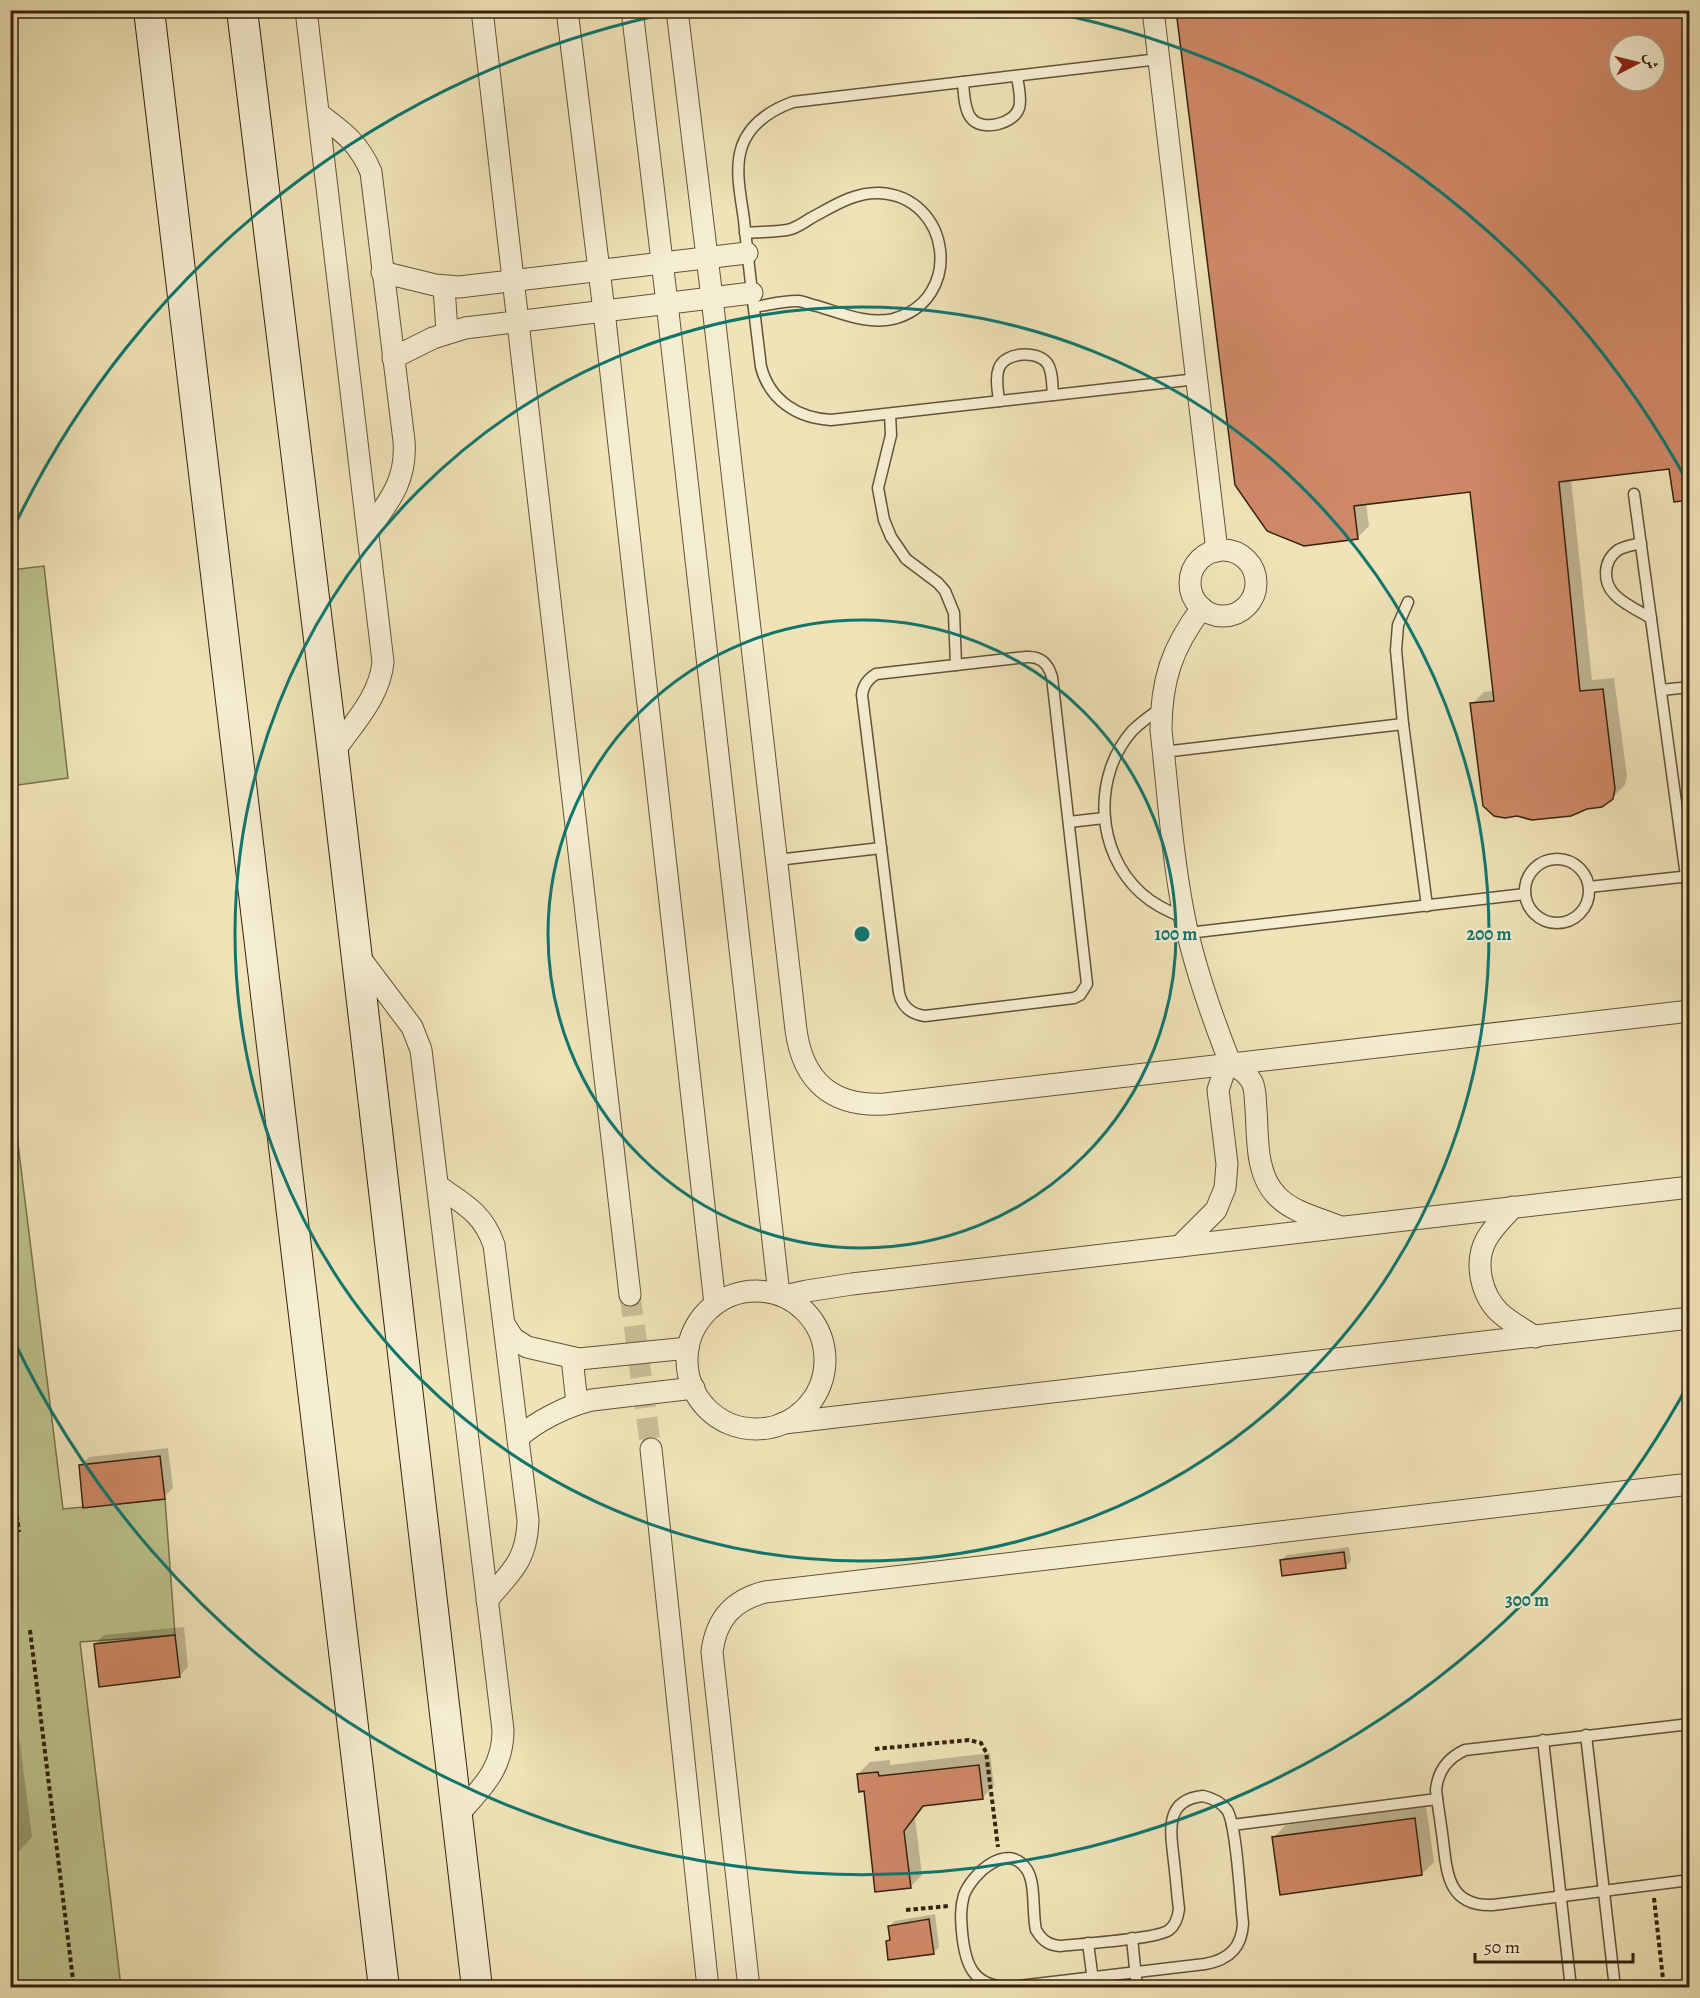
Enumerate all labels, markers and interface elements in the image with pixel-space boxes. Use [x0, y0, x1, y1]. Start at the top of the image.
north arrow [1607, 33, 1667, 93]
text: ش [1639, 52, 1663, 71]
text: 100 m [1155, 922, 1197, 946]
text: 200 m [1466, 922, 1512, 946]
centre of rings [852, 924, 872, 944]
text: 300 m [1505, 1588, 1549, 1612]
scale bar [1475, 1926, 1632, 1964]
text: 50 m [1484, 1935, 1520, 1959]

